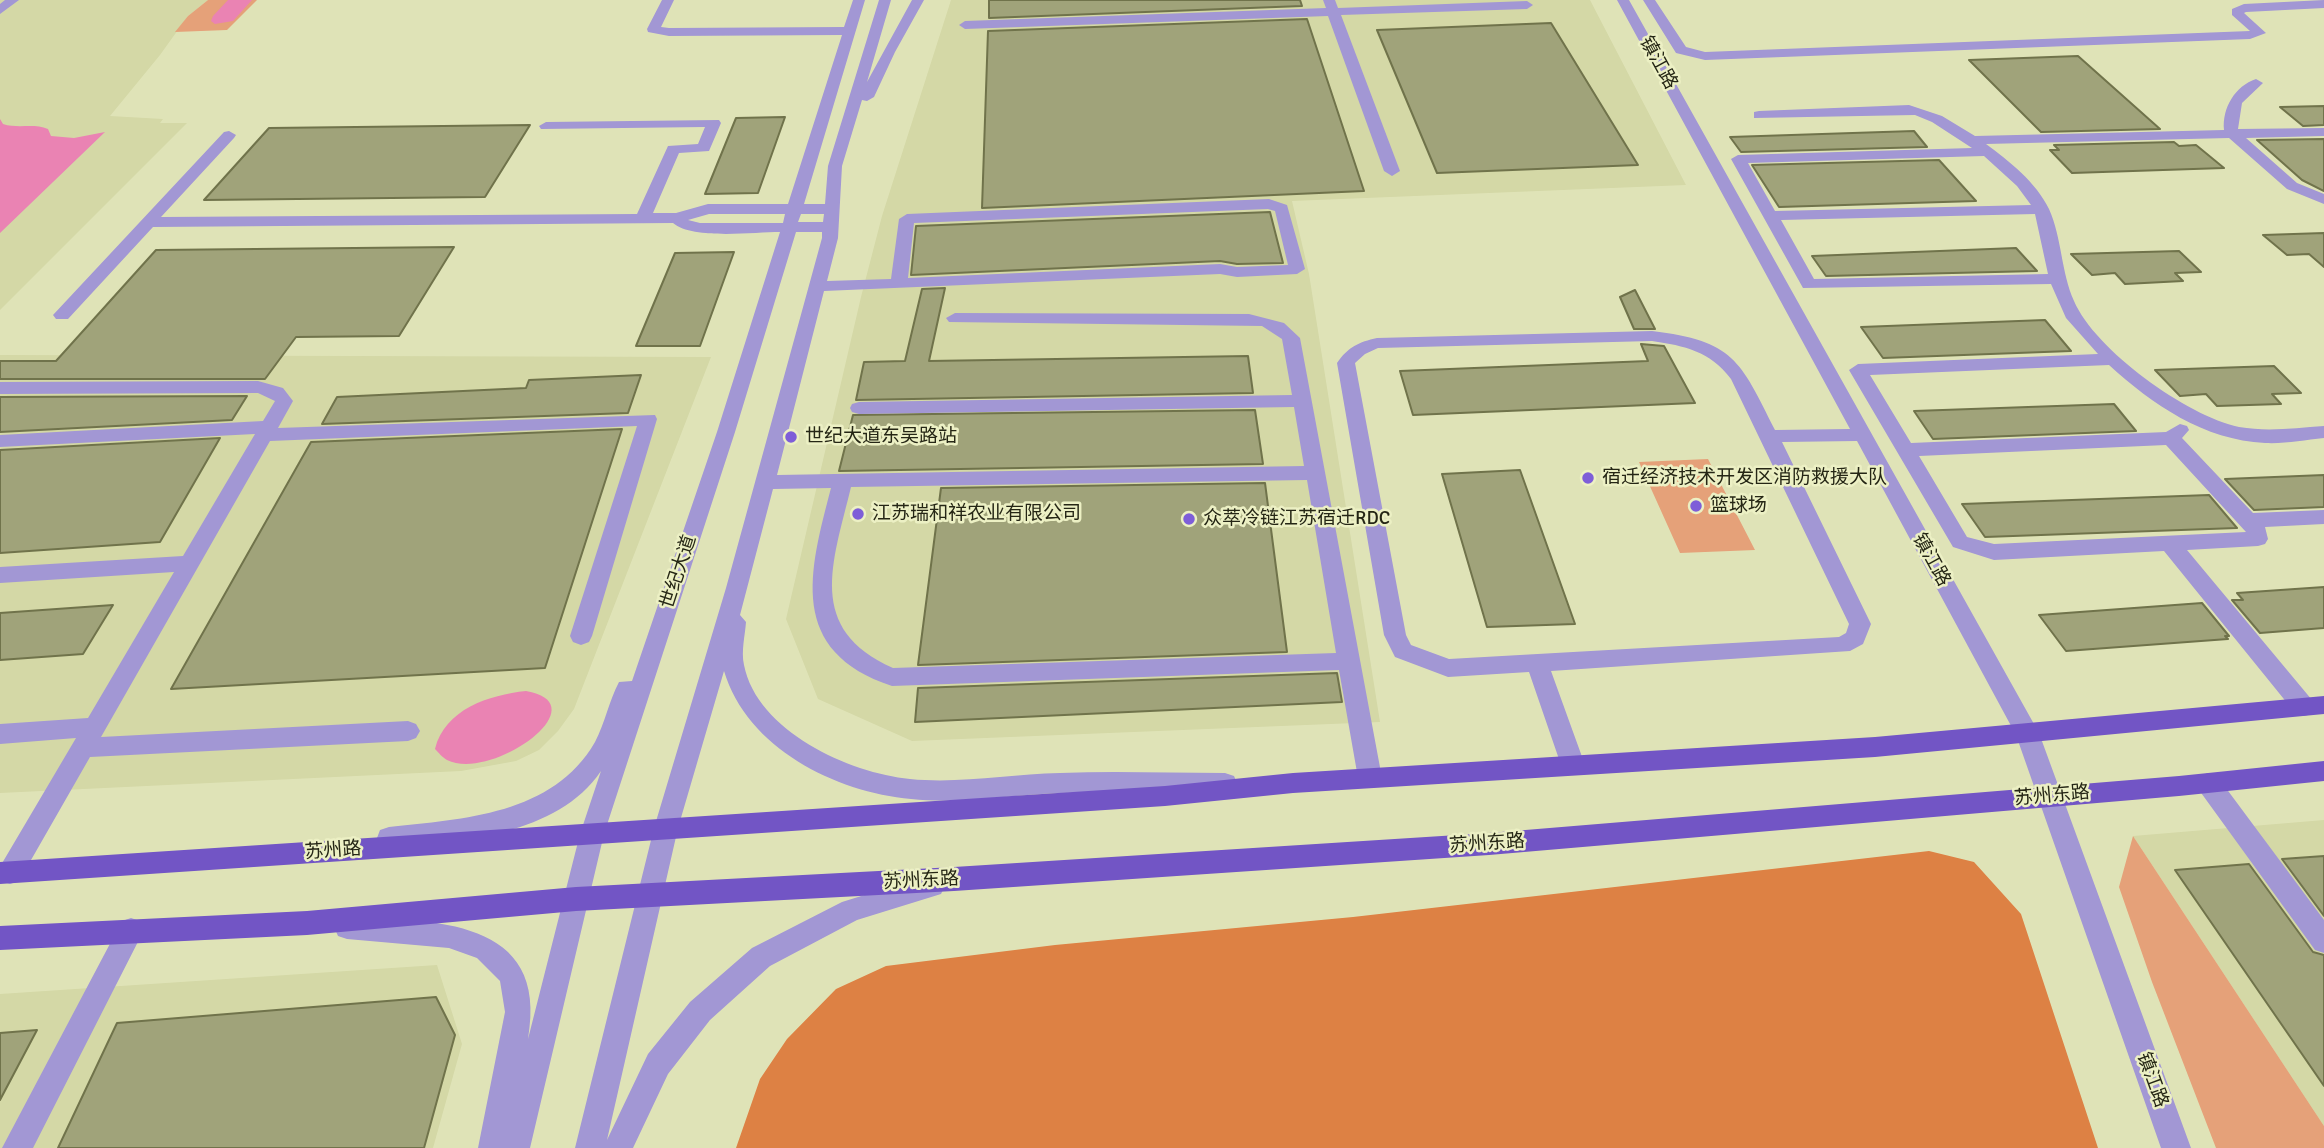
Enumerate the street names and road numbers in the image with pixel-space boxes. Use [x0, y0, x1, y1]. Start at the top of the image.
street label: 镇江路 [1634, 33, 1682, 93]
street label: 镇江路 [1907, 530, 1955, 590]
street label: 世纪大道 [656, 532, 702, 612]
street label: 苏州东路 [2013, 781, 2091, 811]
street label: 苏州东路 [1448, 830, 1526, 858]
street label: 苏州路 [304, 838, 362, 864]
street label: 苏州东路 [882, 868, 960, 894]
street label: 镇江路 [2132, 1049, 2172, 1111]

